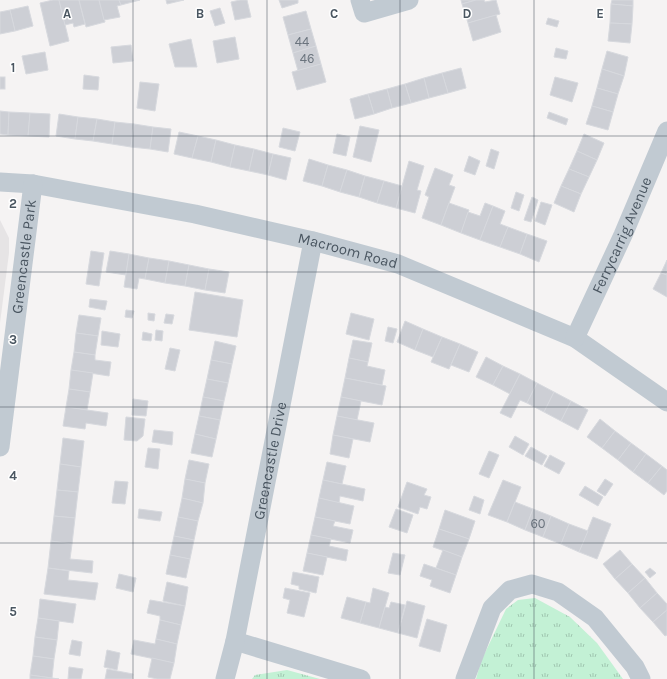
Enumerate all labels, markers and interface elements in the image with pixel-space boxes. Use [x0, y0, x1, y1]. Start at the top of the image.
text: A [63, 6, 71, 21]
text: B [196, 6, 204, 21]
text: C [330, 6, 338, 21]
text: D [463, 6, 472, 21]
text: E [596, 6, 604, 21]
house number: 44 [295, 34, 309, 49]
house number: 46 [300, 51, 314, 66]
text: 1 [11, 60, 15, 75]
street label: Ferrycarrig Avenue [588, 174, 656, 296]
text: 2 [9, 196, 17, 211]
street label: Greencastle Park [8, 198, 40, 315]
street label: Macroom Road [296, 229, 400, 273]
text: 3 [9, 332, 17, 347]
street label: Greencastle Drive [250, 400, 290, 521]
text: 4 [9, 468, 17, 483]
house number: 60 [530, 516, 546, 531]
text: 5 [9, 604, 17, 619]

